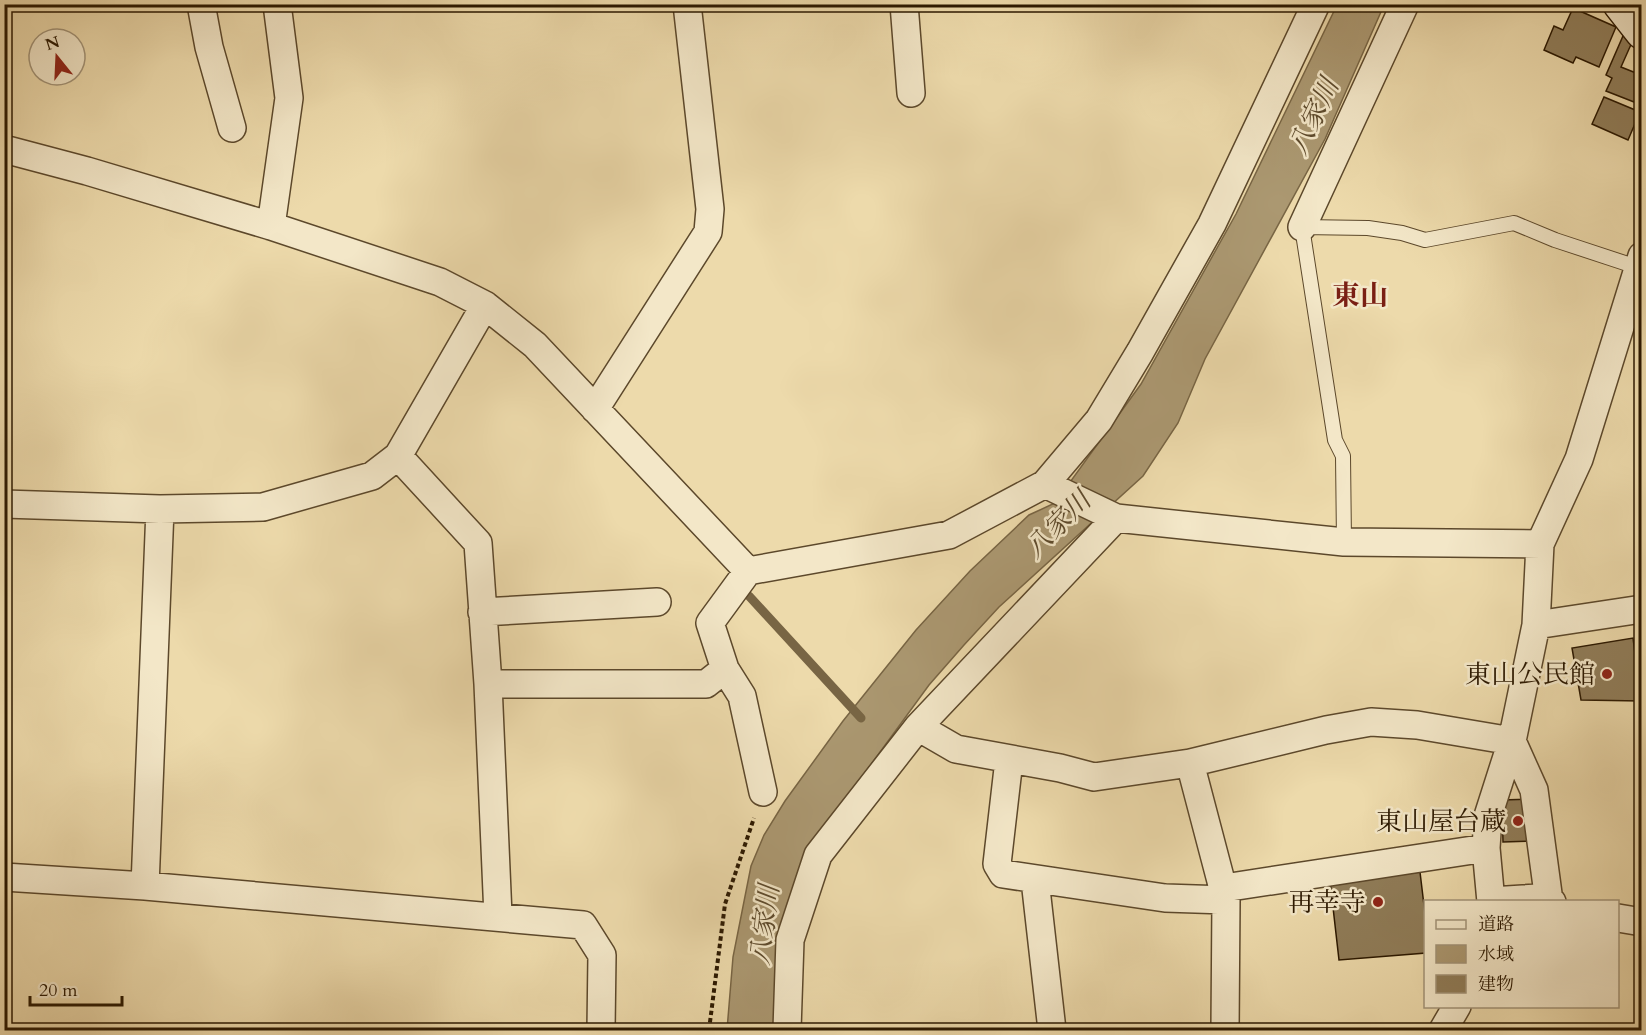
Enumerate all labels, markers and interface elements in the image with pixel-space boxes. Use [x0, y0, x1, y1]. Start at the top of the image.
north arrow [27, 27, 87, 87]
text: N [43, 31, 63, 56]
water label: 八家川 [1280, 70, 1349, 162]
district label: 東山 [1332, 277, 1388, 315]
water label: 八家川 [1017, 481, 1102, 567]
place label: 東山公民館 [1465, 657, 1595, 692]
marker: 東山公民館 [1600, 667, 1614, 681]
place label: 東山屋台蔵 [1376, 804, 1506, 839]
marker: 東山屋台蔵 [1511, 814, 1525, 828]
water label: 八家川 [742, 880, 789, 967]
place label: 再幸寺 [1288, 885, 1366, 920]
marker: 再幸寺 [1371, 895, 1385, 909]
legend [1424, 900, 1619, 1008]
text: 道路 [1478, 912, 1514, 937]
text: 水域 [1478, 942, 1514, 967]
scale bar [30, 969, 122, 1007]
text: 建物 [1478, 972, 1514, 997]
text: 20 m [39, 978, 78, 1003]

